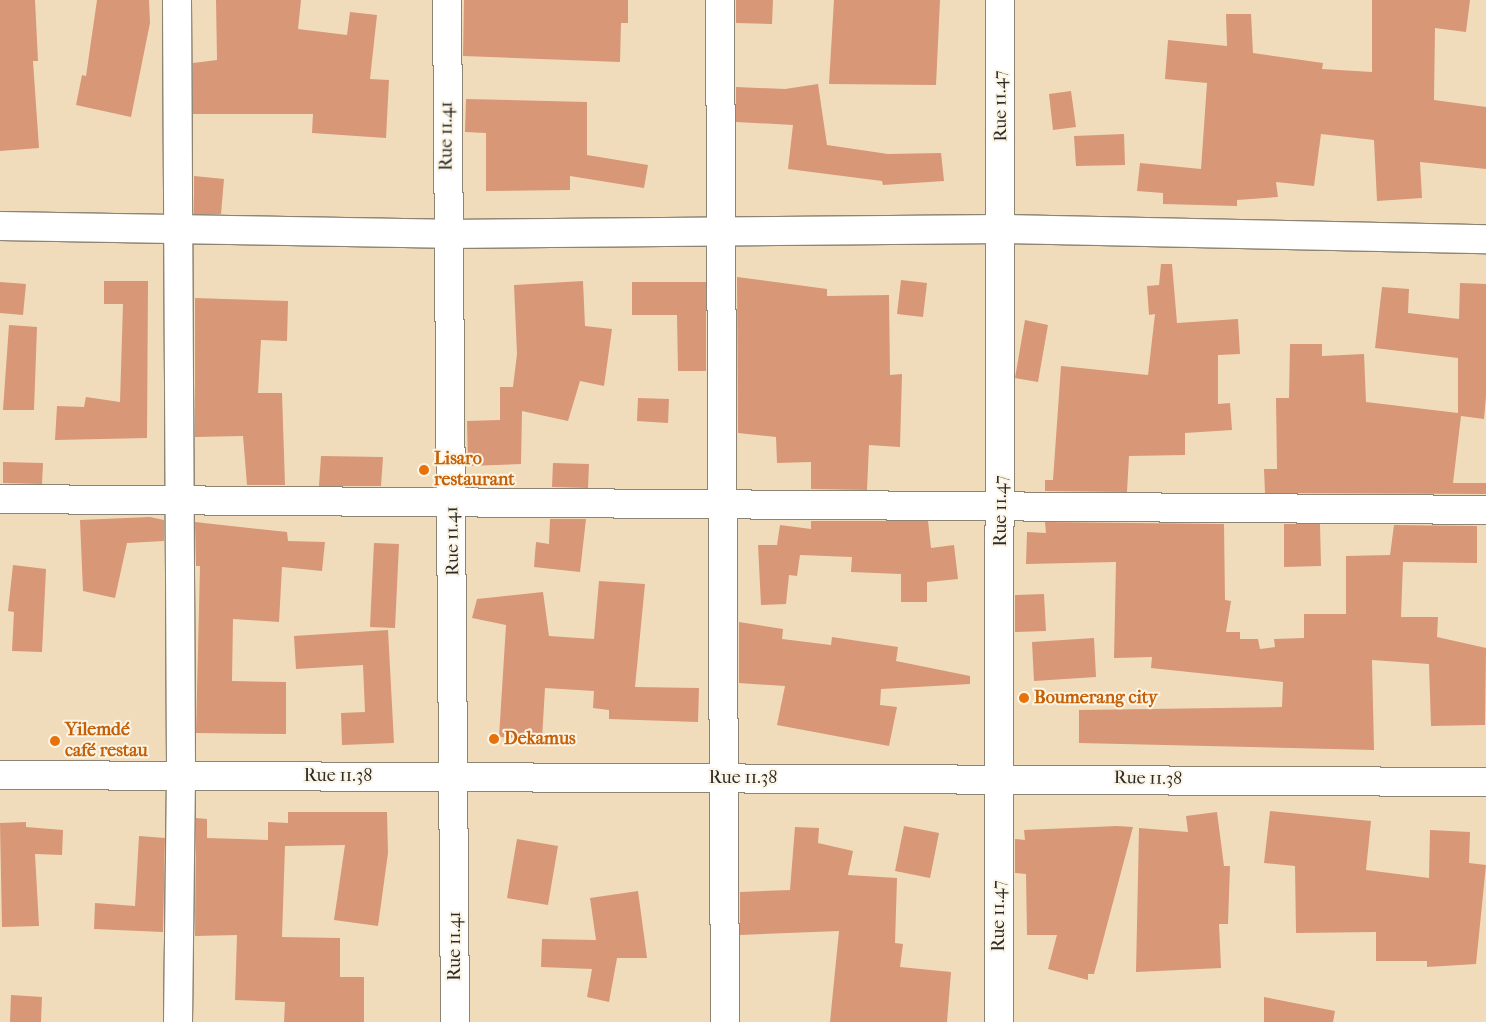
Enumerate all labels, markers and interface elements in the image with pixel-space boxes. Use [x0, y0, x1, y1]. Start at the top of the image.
street label: Rue 11.47 [990, 70, 1012, 142]
street label: Rue 11.41 [436, 101, 458, 171]
place label: Lisaro restaurant [434, 449, 515, 492]
marker: Lisaro restaurant [418, 464, 430, 476]
street label: Rue 11.47 [990, 475, 1012, 547]
street label: Rue 11.41 [442, 506, 464, 576]
place label: Boumerang city [1034, 687, 1158, 709]
marker: Boumerang city [1018, 692, 1030, 704]
place label: Yilemdé café restau [65, 720, 148, 762]
place label: Dekamus [504, 728, 576, 750]
marker: Dekamus [488, 733, 500, 745]
marker: Yilemdé café restau [49, 735, 61, 747]
street label: Rue 11.38 [304, 765, 372, 787]
street label: Rue 11.38 [709, 767, 777, 789]
street label: Rue 11.38 [1114, 768, 1182, 790]
street label: Rue 11.47 [988, 880, 1010, 952]
street label: Rue 11.41 [444, 911, 466, 981]

